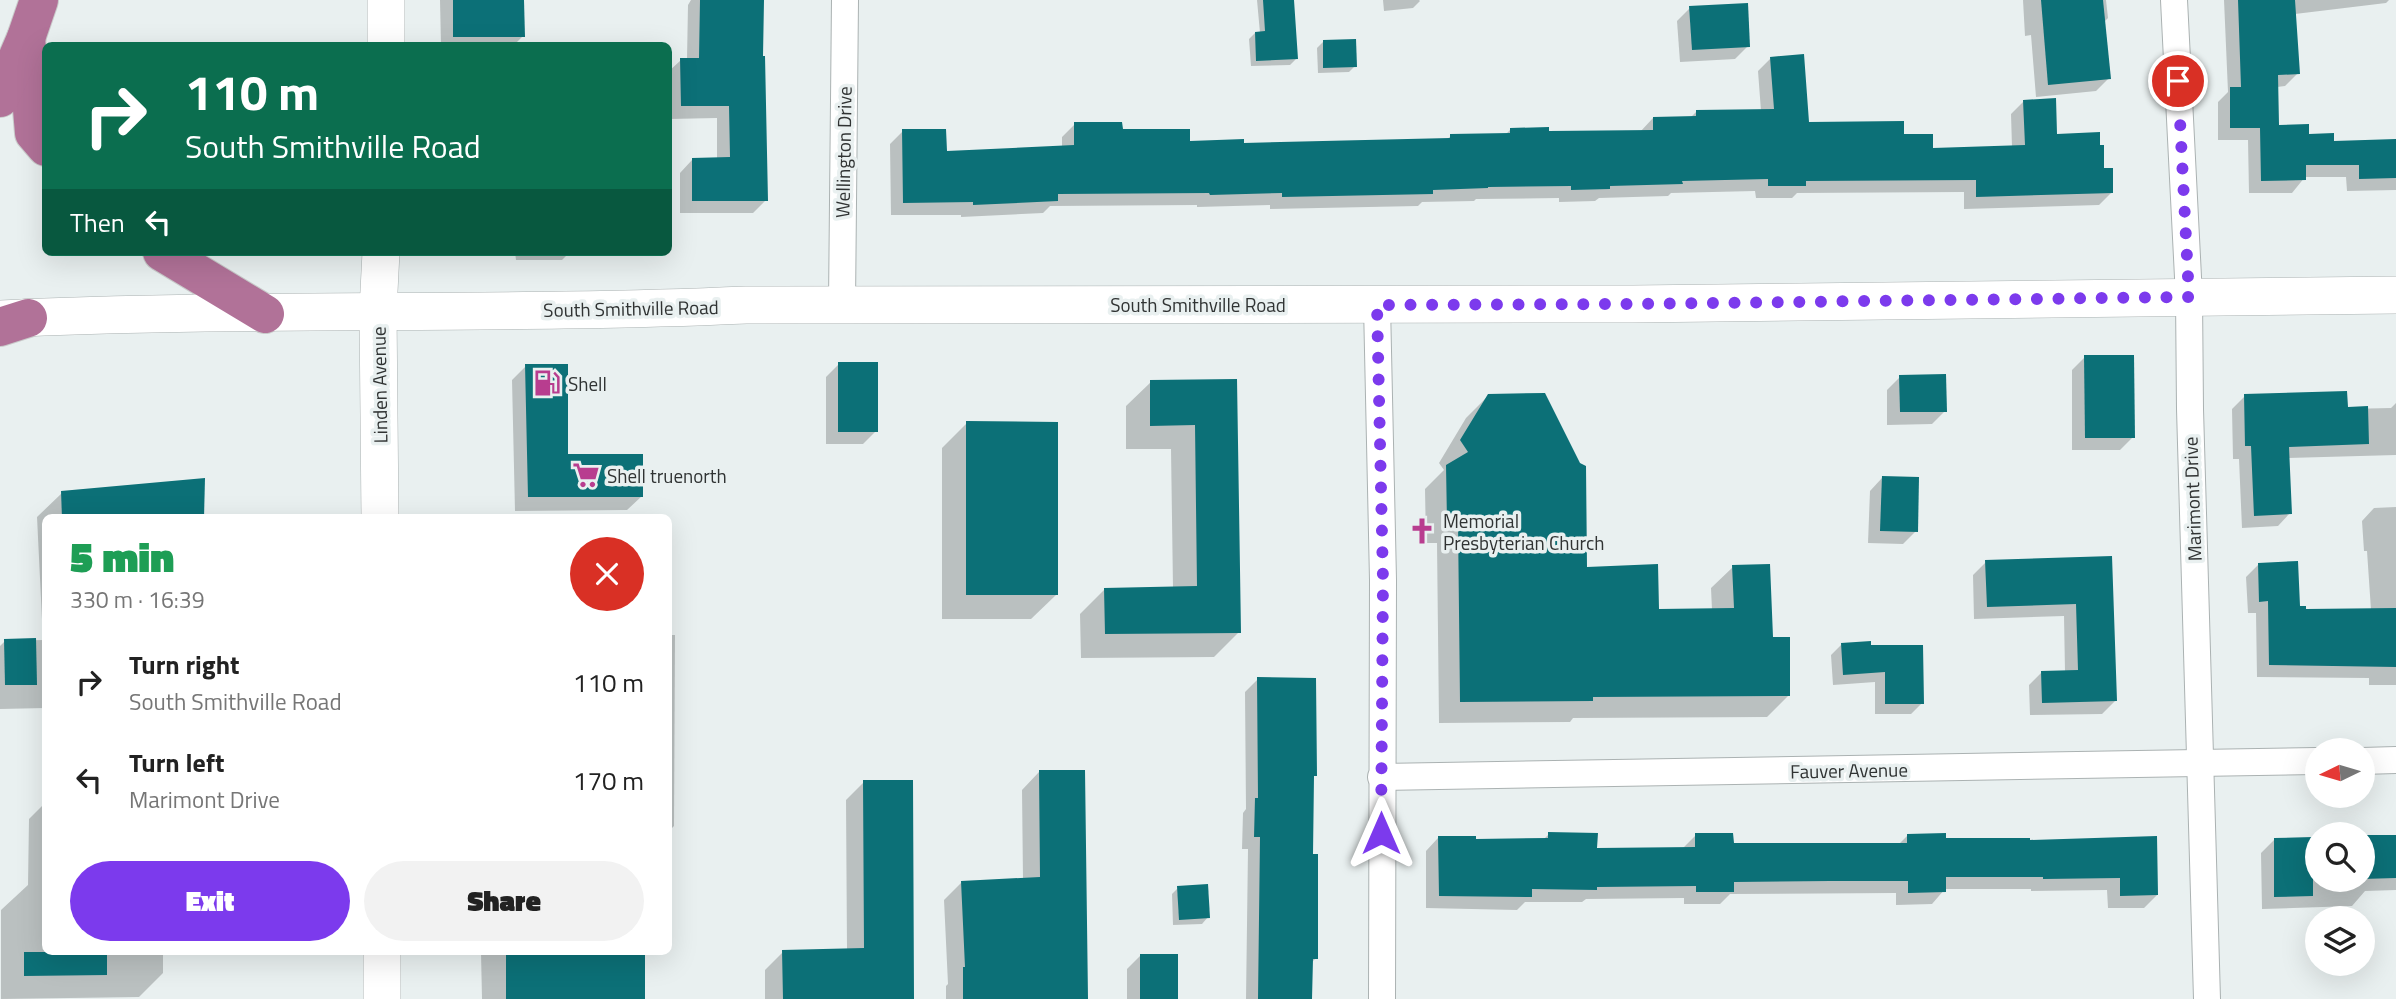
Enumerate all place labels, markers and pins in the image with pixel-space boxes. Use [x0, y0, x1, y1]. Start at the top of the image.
pin [2148, 51, 2208, 111]
fuel station icon: Shell [532, 368, 562, 398]
place label: Shell [568, 369, 607, 398]
supermarket icon: Shell truenorth [571, 460, 601, 490]
place label: Shell truenorth [607, 461, 727, 490]
place label: Memorial Presbyterian Church [1443, 506, 1604, 557]
church icon: Memorial Presbyterian Church [1407, 516, 1437, 546]

